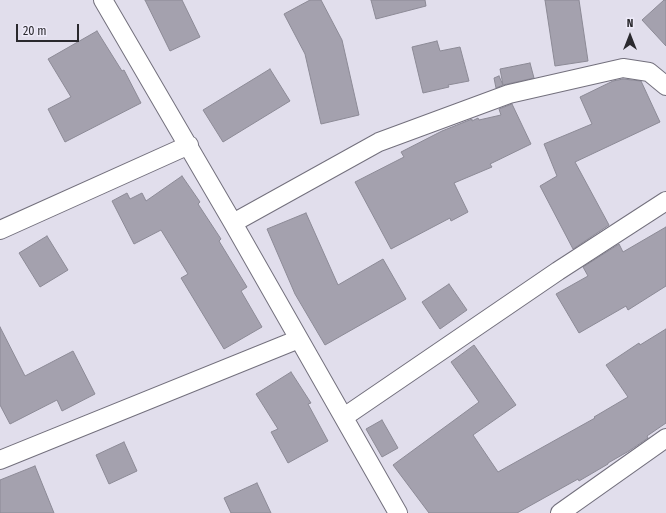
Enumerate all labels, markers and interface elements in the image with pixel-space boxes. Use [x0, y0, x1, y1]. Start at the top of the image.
scale bar [18, 16, 81, 42]
north arrow [610, 16, 650, 56]
text: N [627, 17, 633, 30]
text: 20 m [23, 24, 47, 38]

